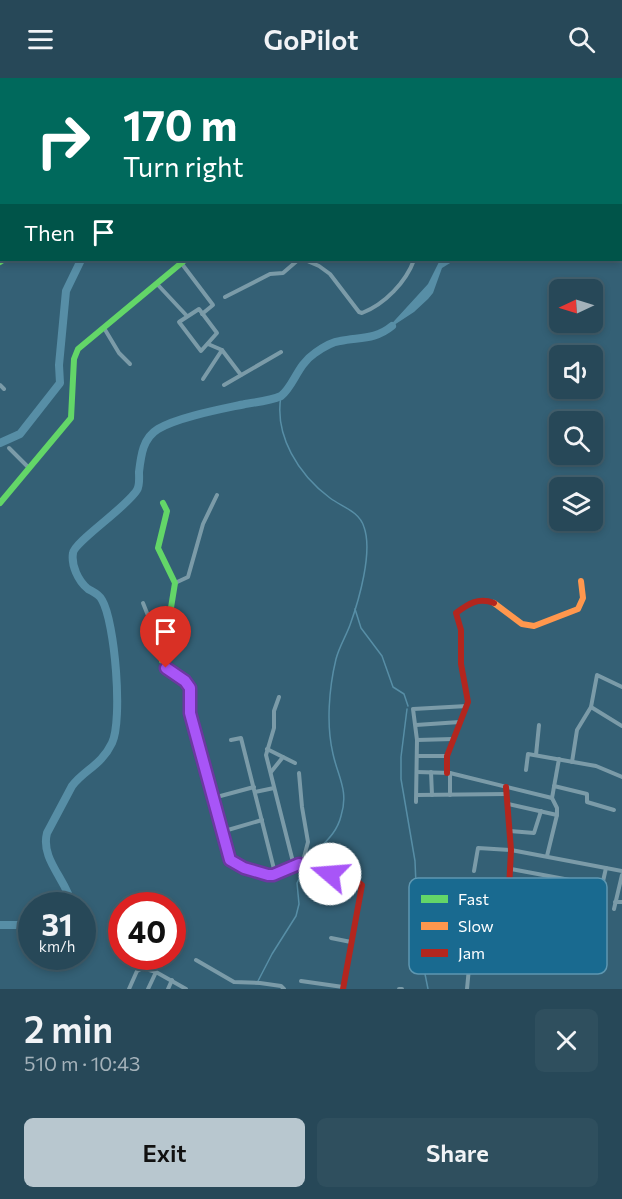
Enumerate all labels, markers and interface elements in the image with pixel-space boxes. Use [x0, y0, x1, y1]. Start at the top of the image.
icon: menu [24, 23, 57, 56]
text: GoPilot [263, 23, 359, 56]
icon: search [565, 23, 598, 56]
text: 170 m [123, 98, 237, 150]
icon: right [24, 102, 102, 180]
text: Turn right [123, 150, 243, 183]
icon: arrive [87, 216, 120, 249]
text: Then [24, 219, 75, 246]
north arrow [549, 279, 603, 333]
map controls [549, 279, 603, 531]
button: sound [549, 345, 603, 399]
button: search [549, 411, 603, 465]
button: layers [549, 477, 603, 531]
pin [140, 606, 191, 668]
icon: arrive [149, 615, 182, 648]
position arrow [298, 842, 362, 906]
legend [409, 878, 607, 974]
text: Fast [458, 889, 489, 908]
speed limit sign: 40 [108, 892, 186, 970]
text: 31 [41, 905, 73, 942]
text: Slow [458, 916, 494, 935]
text: km/h [39, 937, 75, 955]
text: Jam [458, 943, 485, 962]
text: 2 min [24, 1006, 113, 1050]
button: close [535, 1009, 598, 1072]
text: 510 m · 10:43 [24, 1051, 140, 1075]
button: Exit [24, 1118, 305, 1187]
button: Share [317, 1118, 598, 1187]

